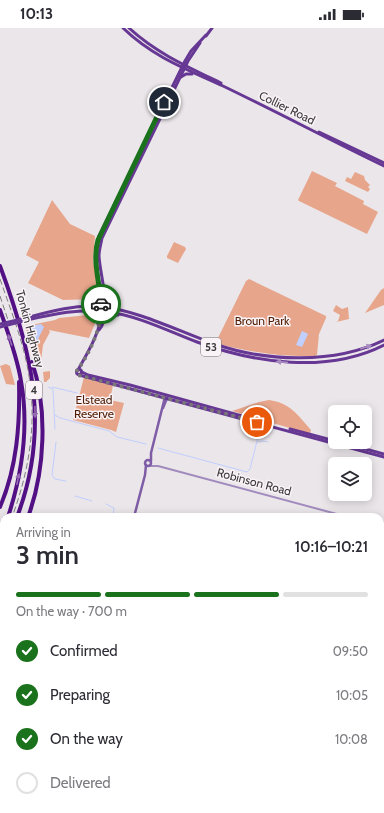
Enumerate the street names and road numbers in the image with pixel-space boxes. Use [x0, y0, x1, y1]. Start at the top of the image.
street label: Collier Road [257, 88, 318, 128]
street label: Tonkin Highway [13, 288, 48, 369]
road number: 53 [201, 338, 221, 356]
road number: 4 [26, 381, 42, 399]
street label: Robinson Road [215, 464, 293, 499]

